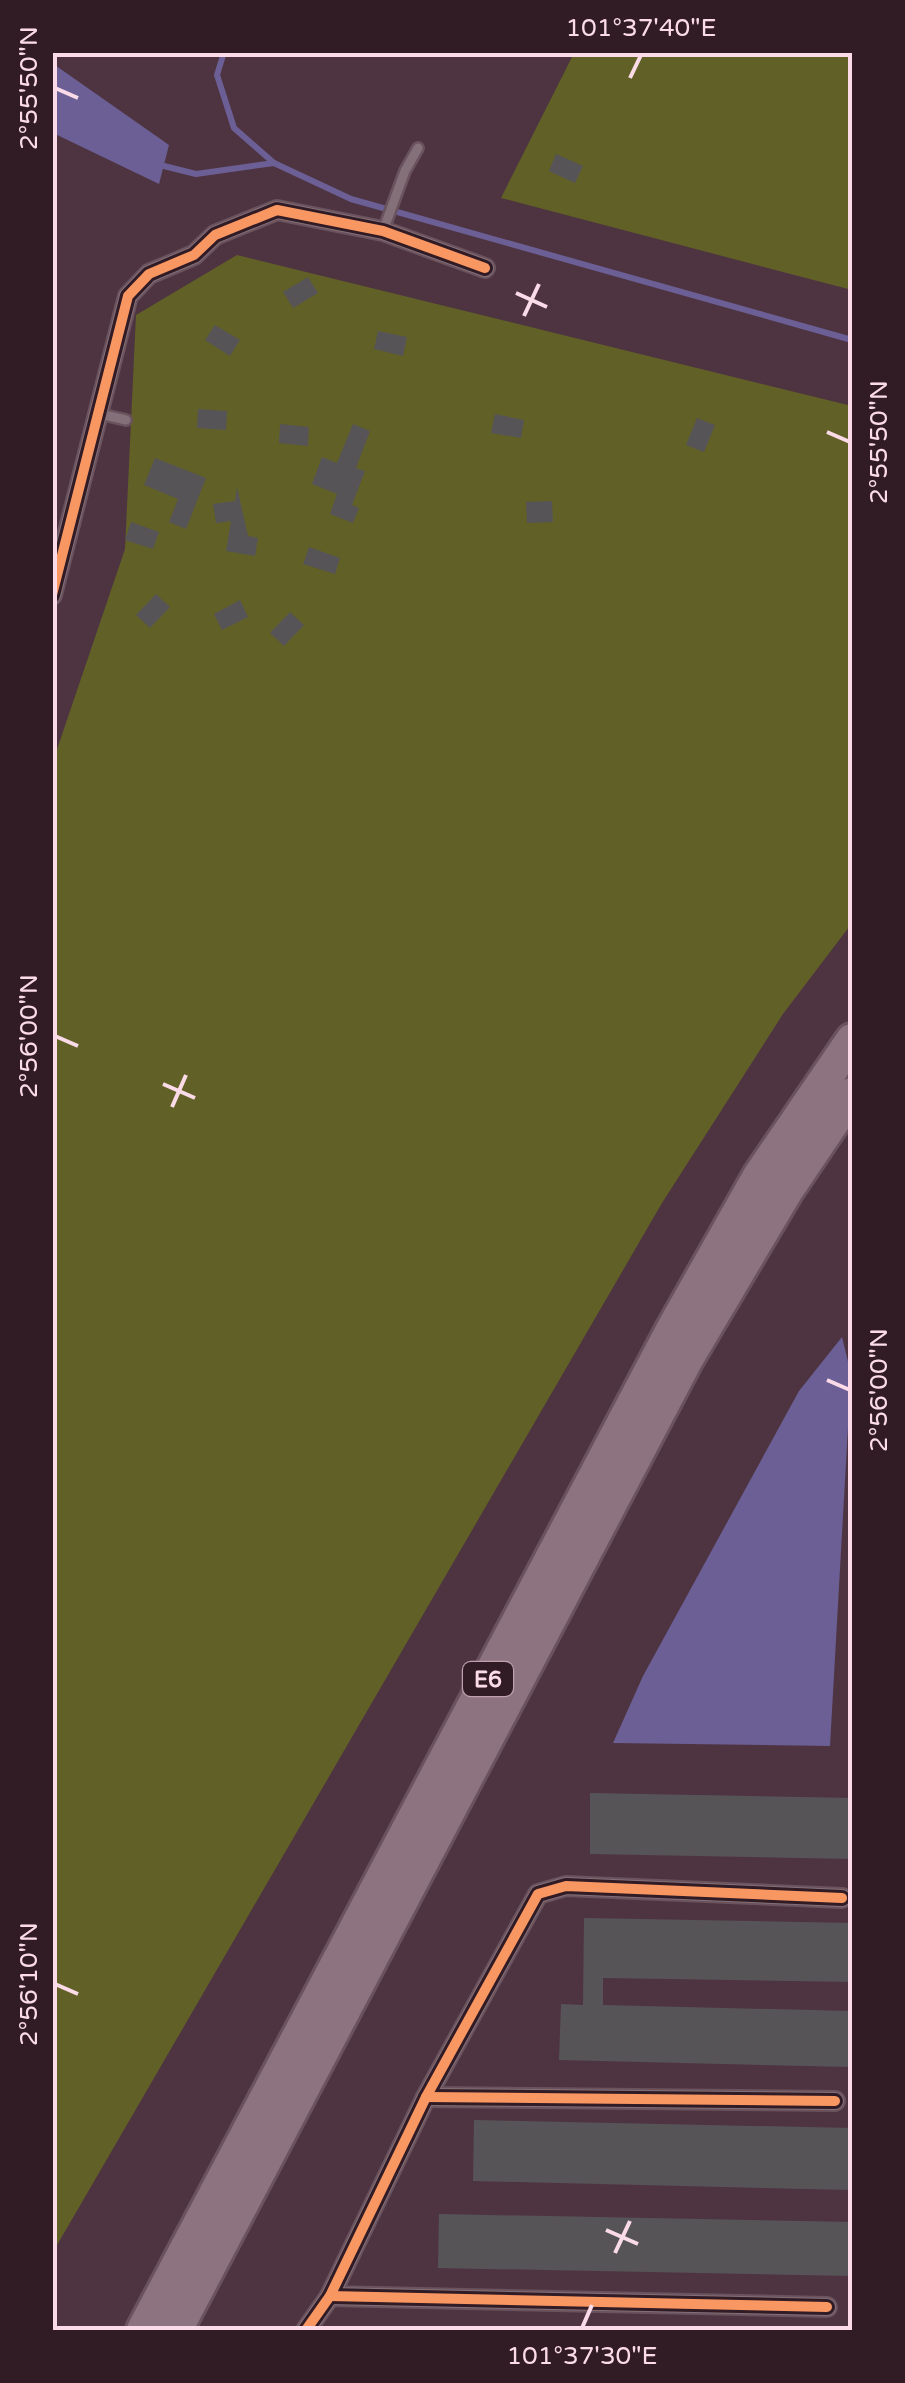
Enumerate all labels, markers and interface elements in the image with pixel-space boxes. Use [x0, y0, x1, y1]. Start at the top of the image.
text: 101°37'40"E [565, 13, 717, 43]
text: 2°55'50"N [14, 26, 44, 150]
text: 2°55'50"N [864, 380, 894, 504]
text: 2°56'00"N [14, 974, 44, 1098]
text: 2°56'00"N [864, 1328, 894, 1452]
road number: E6 [463, 1662, 513, 1696]
text: 2°56'10"N [14, 1922, 44, 2046]
text: 101°37'30"E [506, 2341, 658, 2371]

